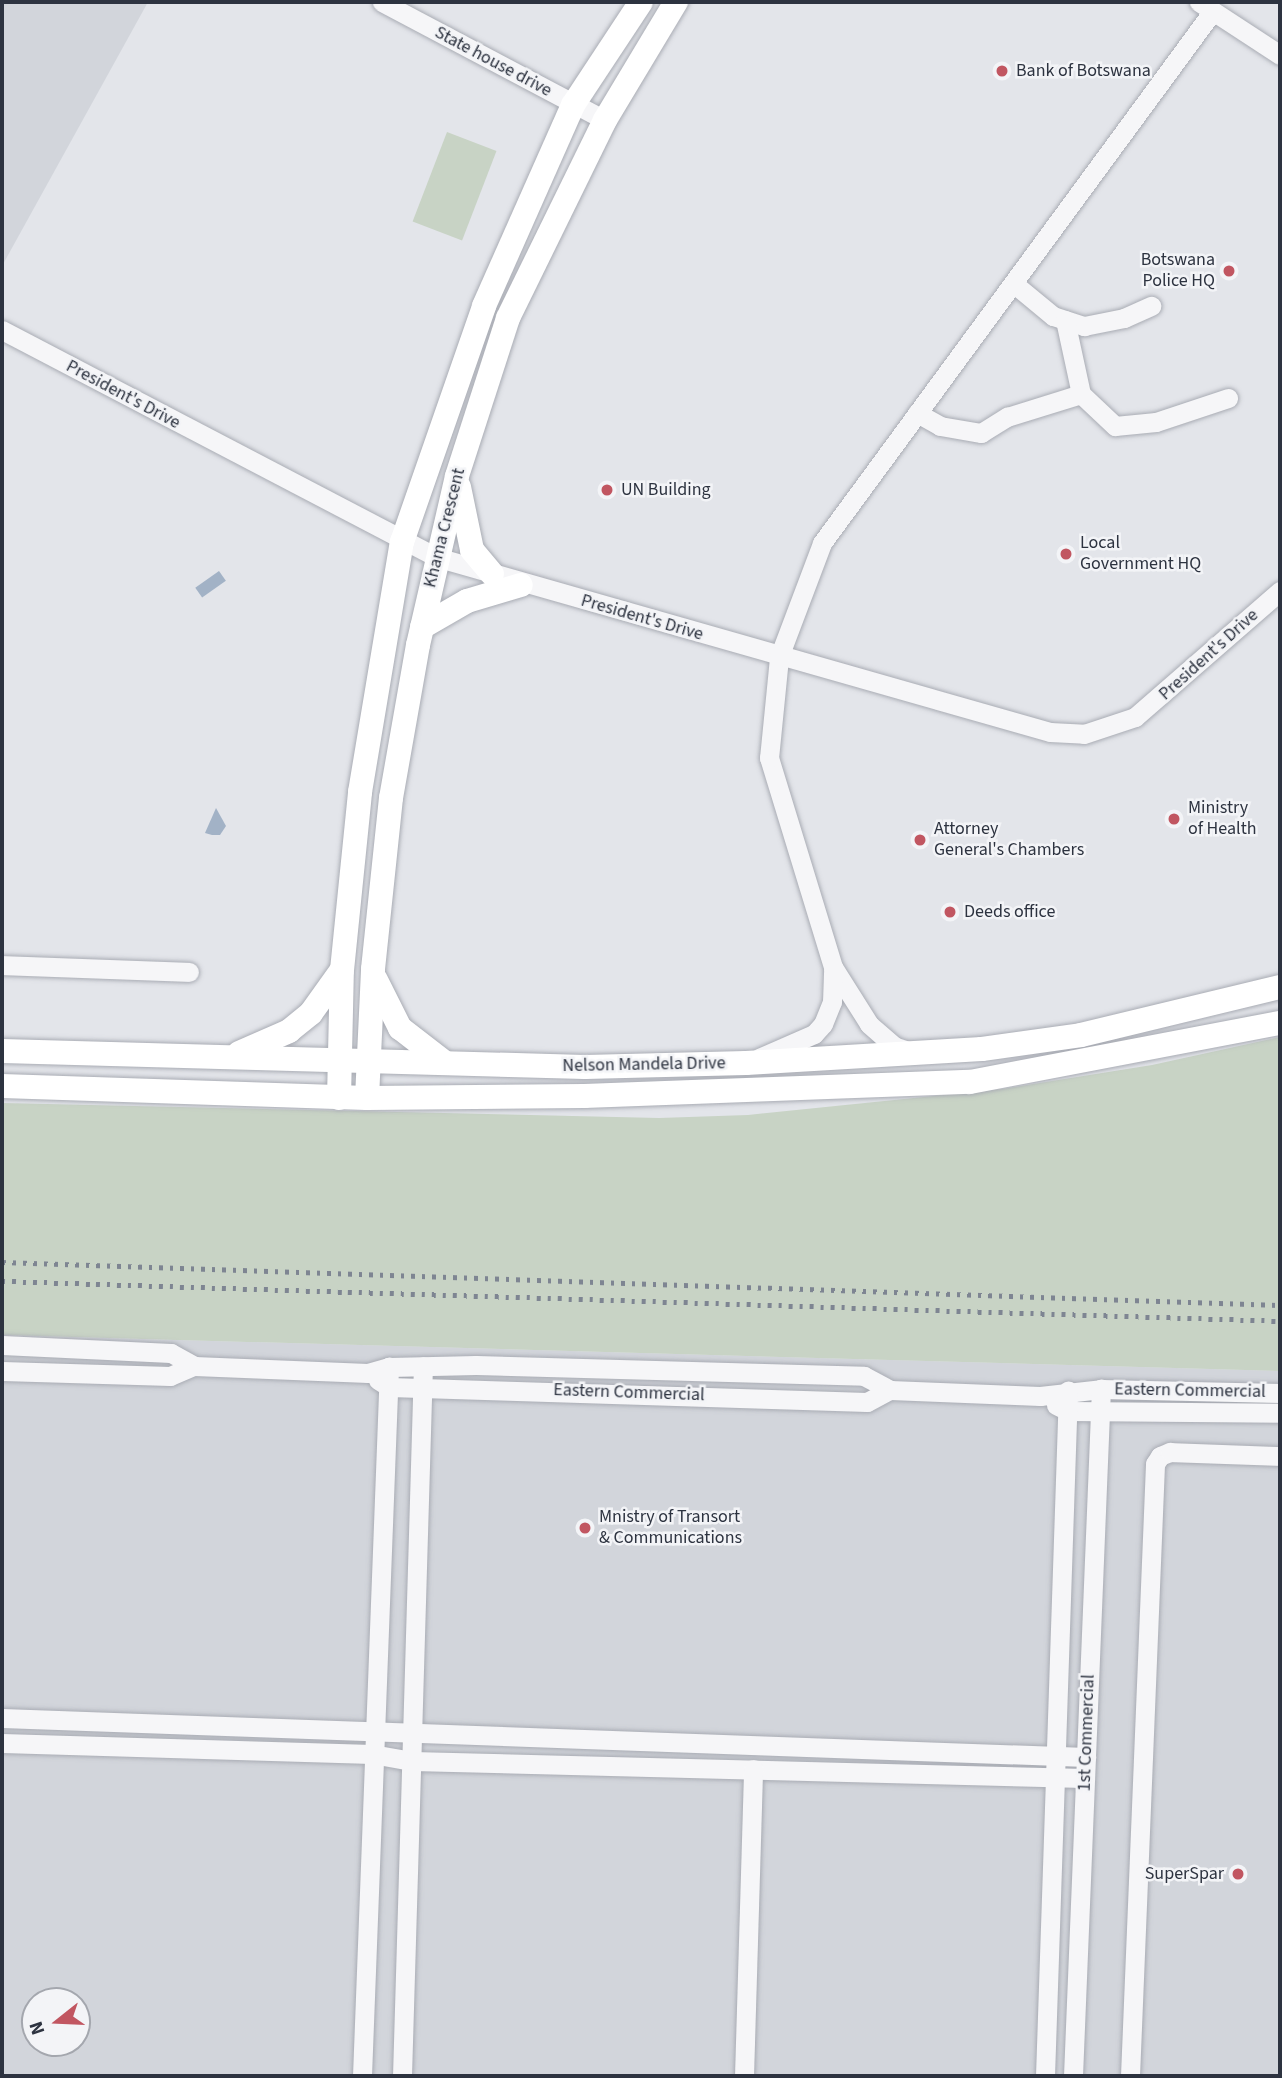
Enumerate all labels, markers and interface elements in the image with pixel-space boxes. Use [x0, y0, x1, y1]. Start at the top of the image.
street label: State house drive [431, 22, 555, 102]
place label: Bank of Botswana [1016, 60, 1151, 82]
marker: Bank of Botswana [994, 63, 1010, 79]
place label: Botswana Police HQ [1141, 250, 1215, 292]
marker: Botswana Police HQ [1221, 263, 1237, 279]
street label: President's Drive [62, 356, 184, 434]
street label: Khama Crescent [420, 466, 470, 590]
place label: UN Building [621, 479, 711, 501]
marker: UN Building [599, 482, 615, 498]
place label: Local Government HQ [1080, 533, 1201, 576]
marker: Local Government HQ [1058, 546, 1074, 562]
street label: President's Drive [578, 590, 706, 646]
street label: President's Drive [1155, 605, 1263, 705]
place label: Ministry of Health [1188, 798, 1257, 840]
marker: Ministry of Health [1166, 811, 1182, 827]
place label: Attorney General's Chambers [934, 819, 1084, 862]
marker: Attorney General's Chambers [912, 832, 928, 848]
place label: Deeds office [964, 901, 1055, 923]
marker: Deeds office [942, 904, 958, 920]
street label: Nelson Mandela Drive [562, 1053, 726, 1077]
street label: Eastern Commercial [1114, 1379, 1266, 1403]
street label: Eastern Commercial [553, 1380, 705, 1406]
place label: Mnistry of Transort & Communications [599, 1507, 742, 1550]
marker: Mnistry of Transort & Communications [577, 1520, 593, 1536]
street label: 1st Commercial [1074, 1674, 1100, 1792]
place label: SuperSpar [1145, 1863, 1224, 1885]
marker: SuperSpar [1230, 1866, 1246, 1882]
north arrow [21, 1987, 91, 2057]
text: N [23, 2018, 52, 2038]

